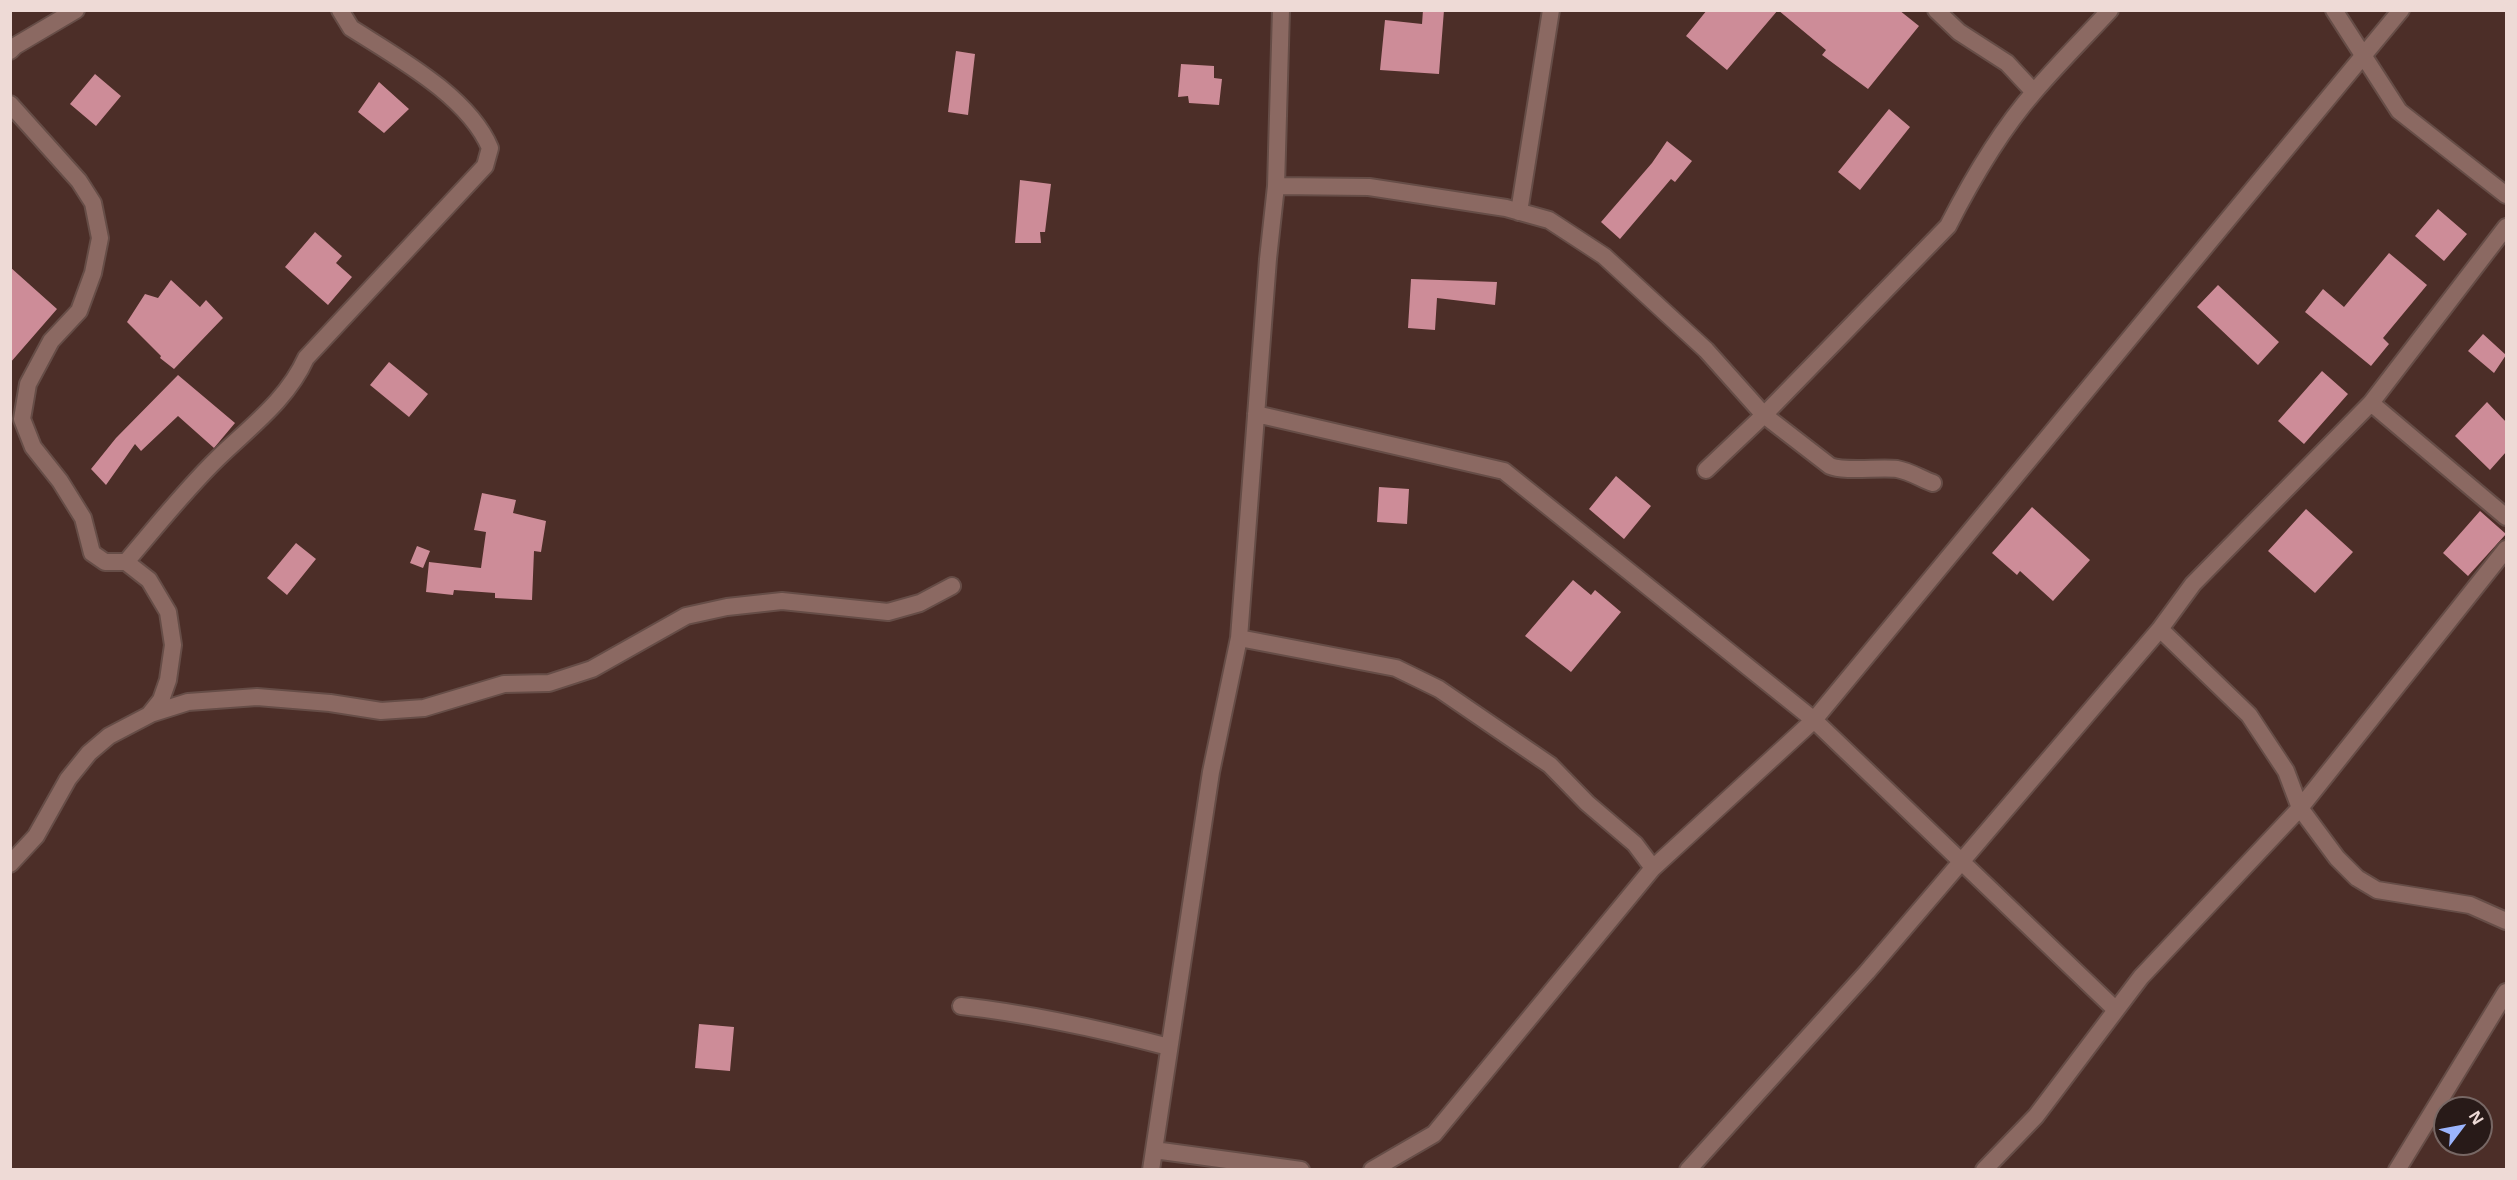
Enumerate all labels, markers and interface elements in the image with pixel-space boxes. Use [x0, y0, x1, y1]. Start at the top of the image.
north arrow [2433, 1096, 2493, 1156]
text: N [2464, 1106, 2489, 1129]

